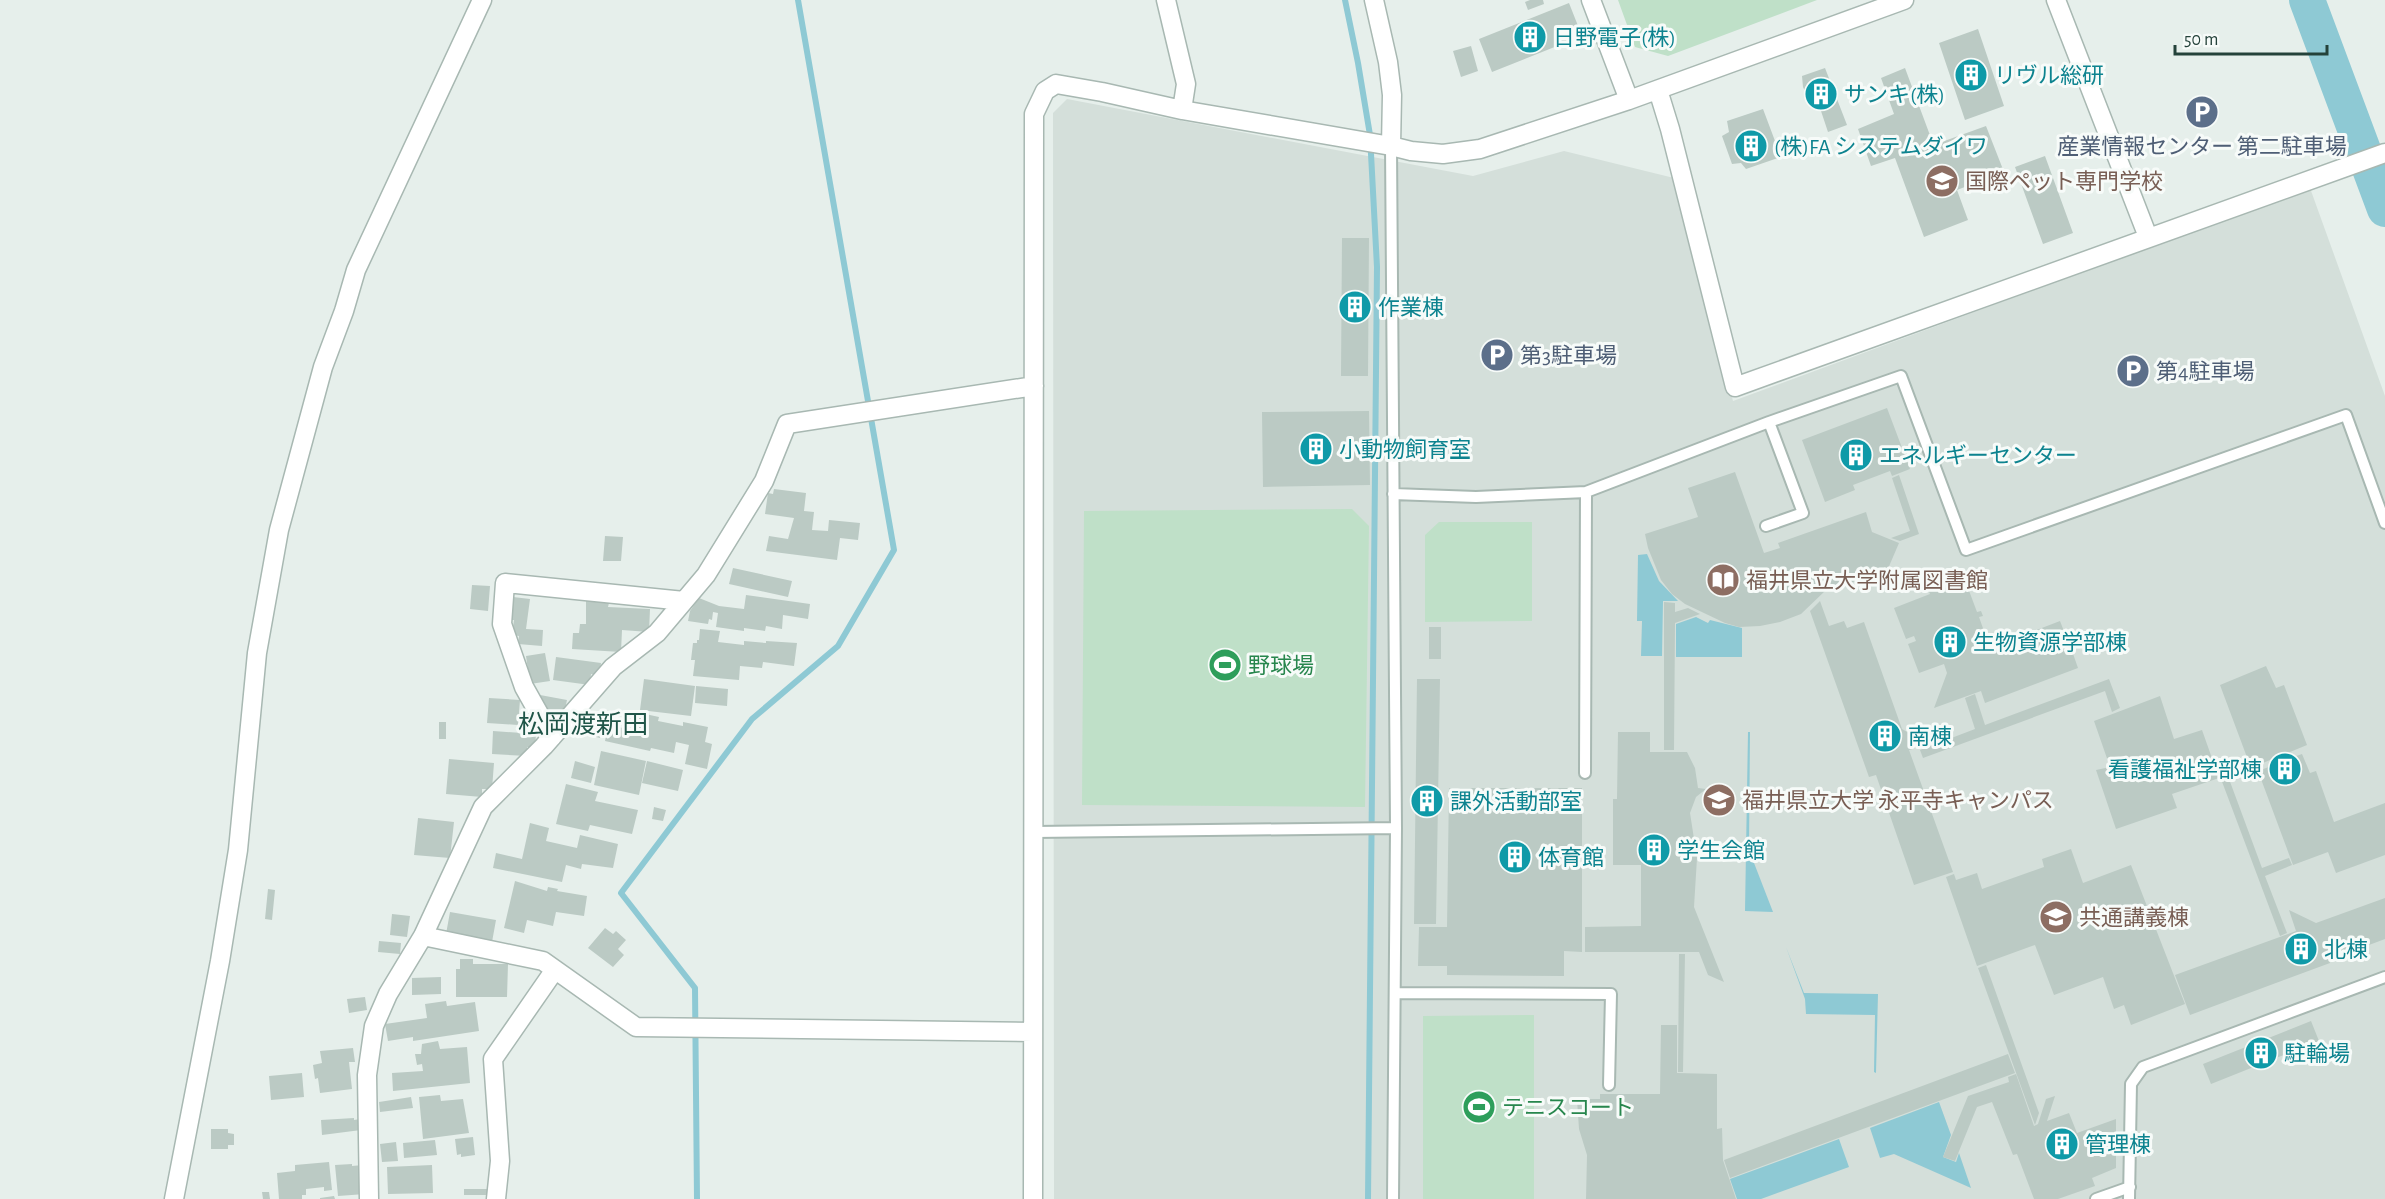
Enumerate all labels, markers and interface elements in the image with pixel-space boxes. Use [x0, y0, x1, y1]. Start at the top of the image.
scale bar [2175, 18, 2326, 56]
building icon: 日野電子(株) [1512, 19, 1548, 55]
place label: 日野電子(株) [1553, 26, 1676, 49]
text: 50 m [2184, 31, 2218, 49]
building icon: リヴル総研 [1953, 57, 1989, 93]
place label: リヴル総研 [1994, 64, 2104, 87]
building icon: サンキ(株) [1803, 76, 1839, 112]
place label: サンキ(株) [1844, 83, 1945, 106]
parking icon: 産業情報センター 第二駐車場 [2184, 94, 2220, 130]
building icon: (株)FA システムダイワ [1733, 128, 1769, 164]
place label: (株)FA システムダイワ [1774, 135, 1988, 158]
place label: 産業情報センター 第二駐車場 [2057, 135, 2347, 158]
school or university icon: 国際ペット専門学校 [1924, 163, 1960, 199]
place label: 国際ペット専門学校 [1965, 170, 2163, 193]
building icon: 作業棟 [1337, 289, 1373, 325]
place label: 作業棟 [1378, 296, 1444, 319]
parking icon: 第3駐車場 [1479, 337, 1515, 373]
place label: 第3駐車場 [1520, 344, 1617, 367]
parking icon: 第4駐車場 [2115, 353, 2151, 389]
place label: 第4駐車場 [2156, 360, 2255, 383]
building icon: 小動物飼育室 [1298, 431, 1334, 467]
building icon: エネルギーセンター [1838, 437, 1874, 473]
place label: 小動物飼育室 [1339, 438, 1471, 461]
place label: エネルギーセンター [1879, 444, 2077, 467]
library icon: 福井県立大学附属図書館 [1705, 562, 1741, 598]
place label: 福井県立大学附属図書館 [1746, 569, 1988, 592]
building icon: 生物資源学部棟 [1932, 624, 1968, 660]
place label: 生物資源学部棟 [1973, 631, 2127, 654]
sports icon: 野球場 [1207, 647, 1243, 683]
place label: 野球場 [1248, 654, 1314, 677]
district label: 松岡渡新田 [518, 711, 648, 738]
building icon: 南棟 [1867, 718, 1903, 754]
place label: 南棟 [1908, 725, 1952, 748]
building icon: 看護福祉学部棟 [2267, 751, 2303, 787]
place label: 看護福祉学部棟 [2108, 758, 2262, 781]
school or university icon: 福井県立大学 永平寺キャンパス [1701, 782, 1737, 818]
building icon: 課外活動部室 [1409, 783, 1445, 819]
place label: 福井県立大学 永平寺キャンパス [1742, 789, 2054, 812]
place label: 課外活動部室 [1450, 790, 1582, 813]
building icon: 学生会館 [1636, 832, 1672, 868]
building icon: 体育館 [1497, 839, 1533, 875]
place label: 学生会館 [1677, 839, 1765, 862]
place label: 体育館 [1538, 846, 1604, 869]
school or university icon: 共通講義棟 [2038, 899, 2074, 935]
place label: 共通講義棟 [2079, 906, 2189, 929]
building icon: 北棟 [2283, 931, 2319, 967]
place label: 北棟 [2324, 938, 2368, 961]
building icon: 駐輪場 [2243, 1035, 2279, 1071]
place label: 駐輪場 [2284, 1042, 2350, 1065]
sports icon: テニスコート [1461, 1089, 1497, 1125]
place label: テニスコート [1502, 1097, 1634, 1119]
building icon: 管理棟 [2044, 1126, 2080, 1162]
place label: 管理棟 [2085, 1133, 2151, 1156]

